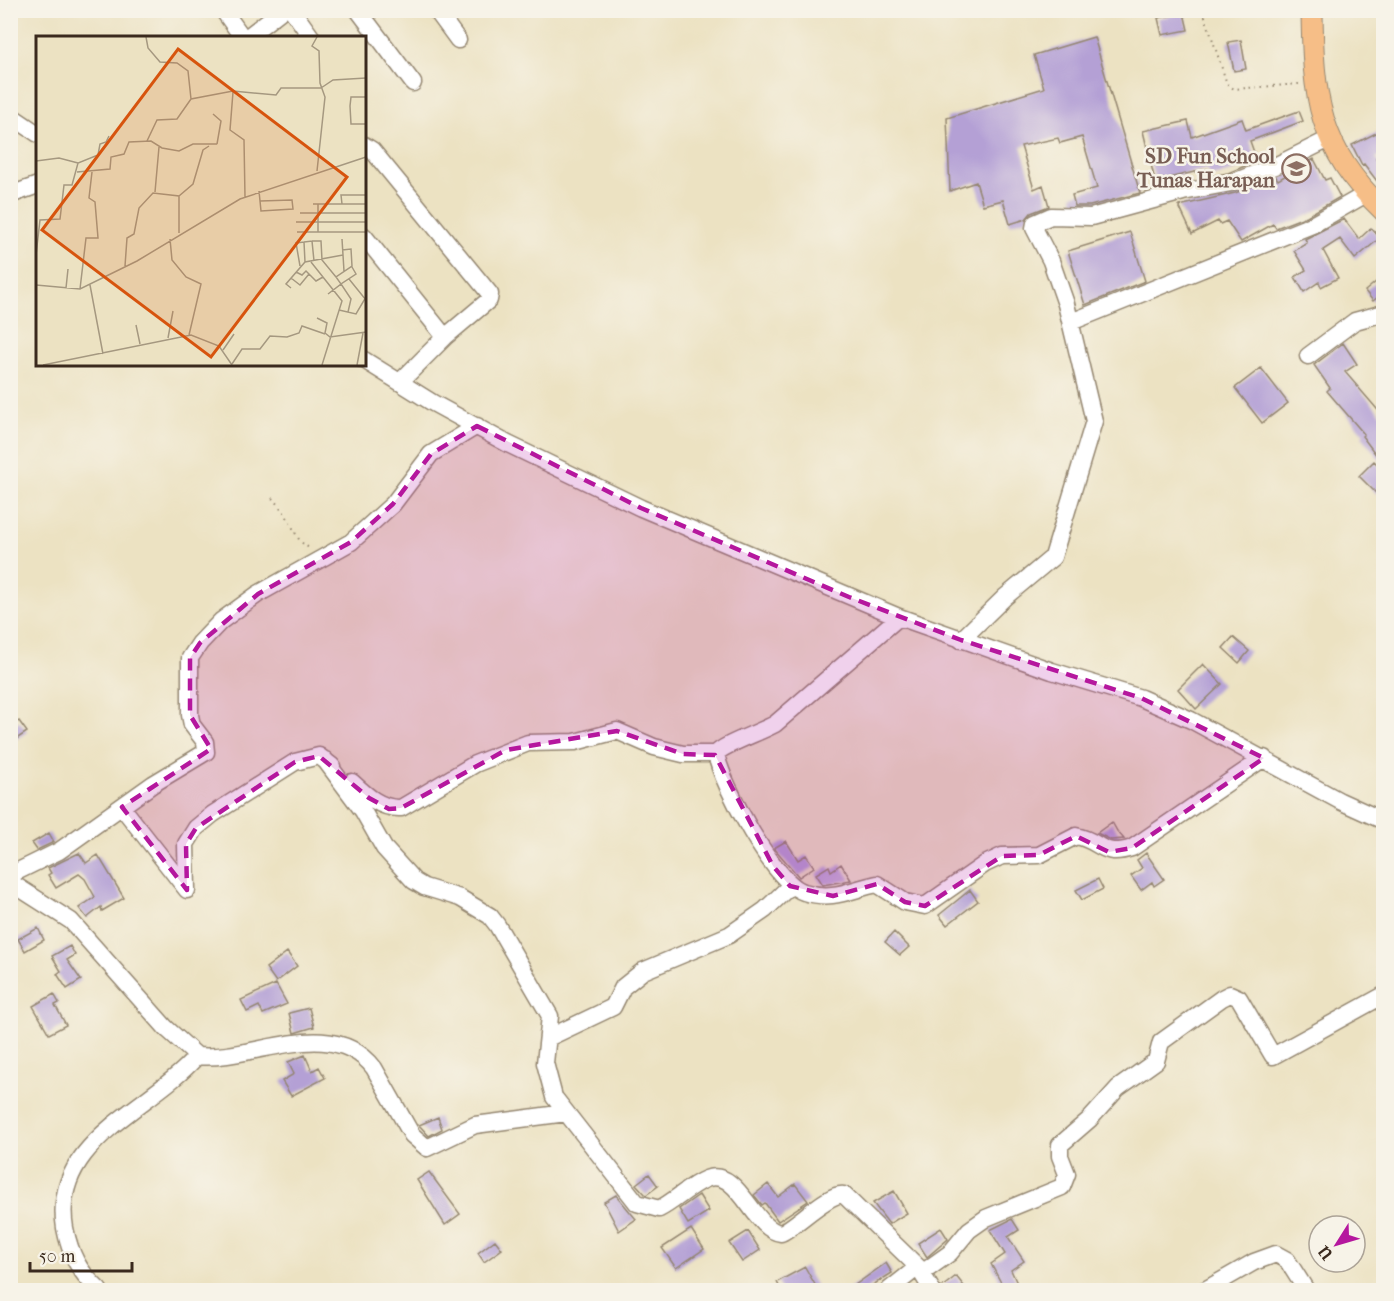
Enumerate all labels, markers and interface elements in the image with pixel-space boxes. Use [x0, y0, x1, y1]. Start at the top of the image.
inset map [36, 36, 366, 366]
place label: SD Fun School Tunas Harapan [1136, 144, 1276, 192]
school or university icon: SD Fun School Tunas Harapan [1280, 152, 1312, 184]
north arrow [1307, 1214, 1367, 1274]
scale bar [30, 1235, 132, 1273]
text: U [1314, 1242, 1337, 1264]
text: 50 m [39, 1246, 76, 1267]

